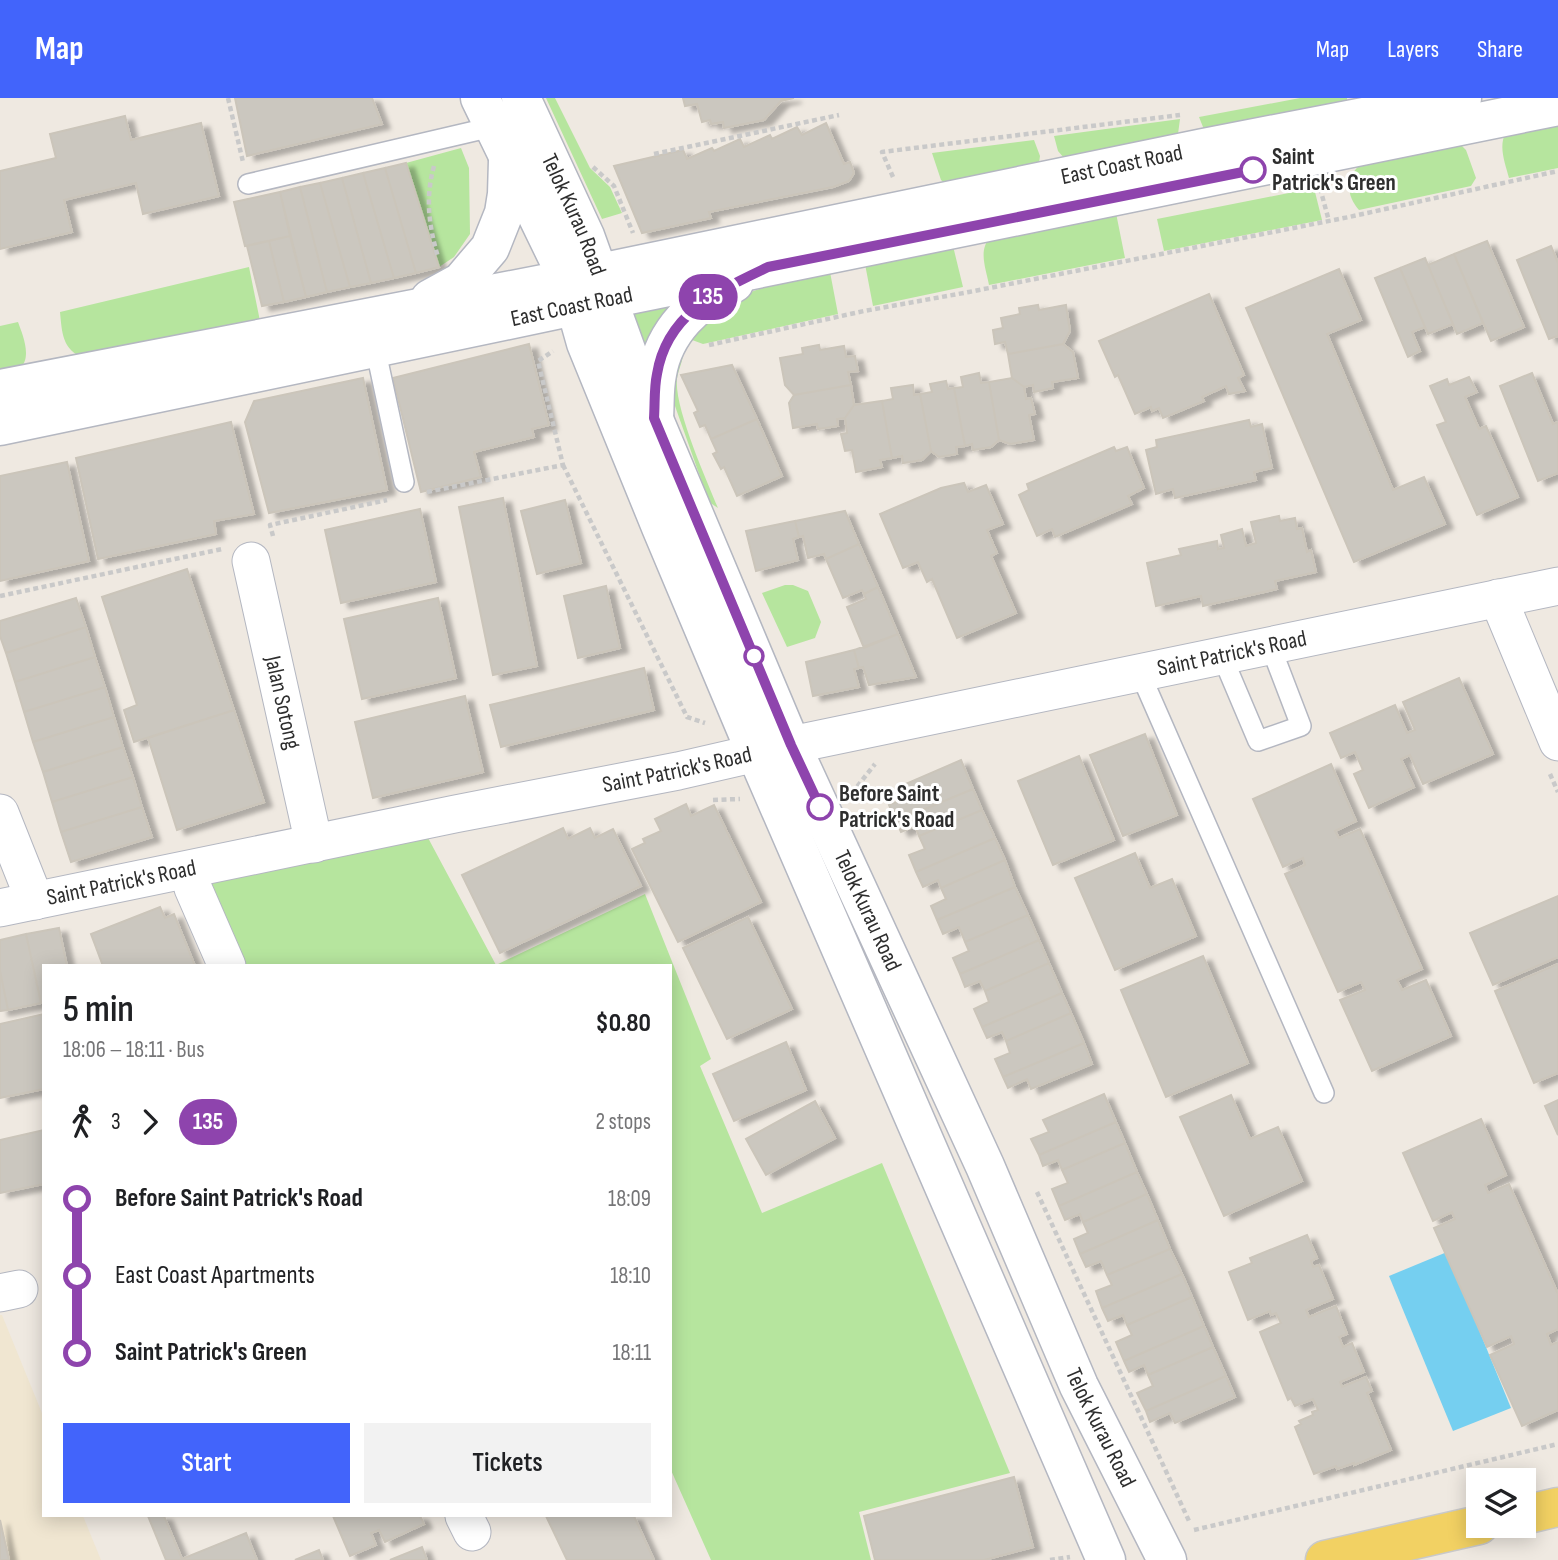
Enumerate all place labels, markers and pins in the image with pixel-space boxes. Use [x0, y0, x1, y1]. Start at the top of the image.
place label: Saint Patrick's Green [1272, 143, 1396, 197]
marker: Saint Patrick's Green [1240, 157, 1266, 183]
unlabelled marker [744, 646, 764, 666]
place label: Before Saint Patrick's Road [839, 780, 954, 834]
marker: Before Saint Patrick's Road [807, 794, 833, 820]

